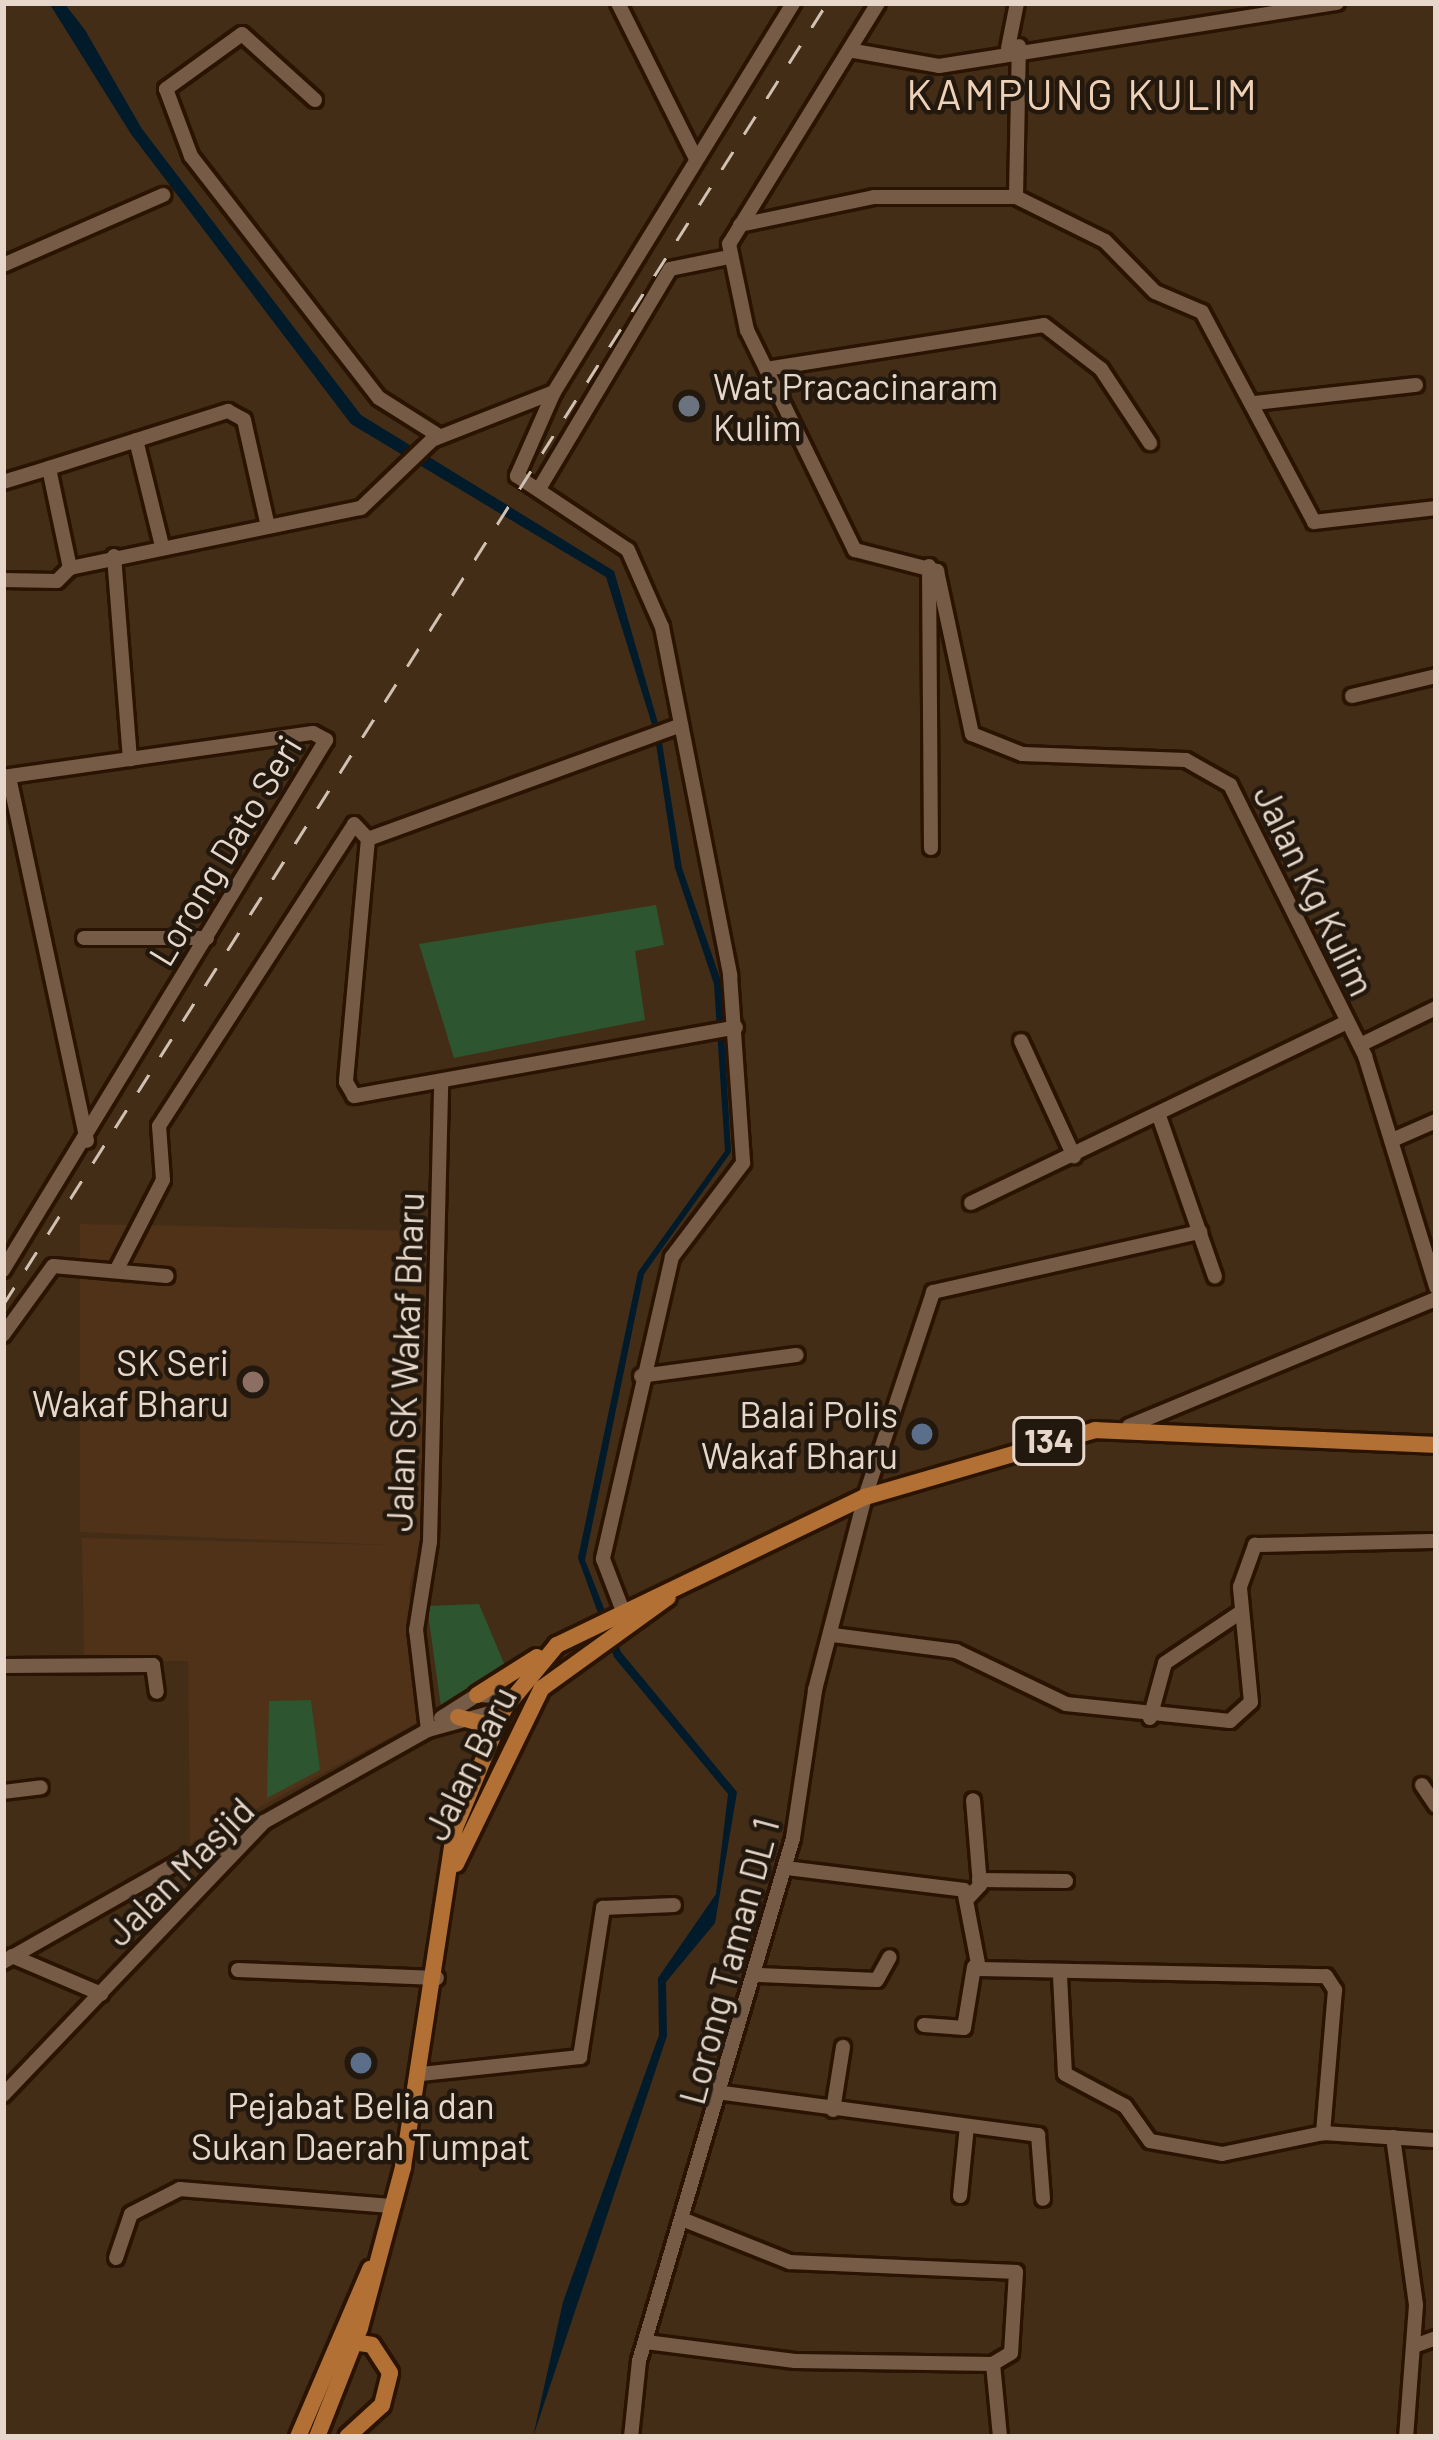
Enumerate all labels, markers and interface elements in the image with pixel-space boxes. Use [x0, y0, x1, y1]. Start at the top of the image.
district label: KAMPUNG KULIM [906, 68, 1260, 118]
place label: Wat Pracacinaram Kulim [713, 363, 998, 448]
marker: Wat Pracacinaram Kulim [676, 393, 702, 419]
street label: Lorong Dato Seri [138, 727, 310, 973]
street label: Jalan Kg Kulim [1245, 778, 1385, 1002]
street label: Jalan SK Wakaf Bharu [376, 1192, 432, 1532]
place label: SK Seri Wakaf Bharu [32, 1339, 229, 1424]
marker: SK Seri Wakaf Bharu [240, 1369, 266, 1395]
place label: Balai Polis Wakaf Bharu [701, 1391, 898, 1476]
road number: 134 [1010, 1414, 1088, 1468]
marker: Balai Polis Wakaf Bharu [909, 1421, 935, 1447]
street label: Jalan Baru [413, 1679, 525, 1847]
street label: Jalan Masjid [96, 1788, 262, 1954]
street label: Lorong Taman DL 1 [669, 1813, 787, 2109]
marker: Pejabat Belia dan Sukan Daerah Tumpat [348, 2050, 374, 2076]
place label: Pejabat Belia dan Sukan Daerah Tumpat [191, 2082, 531, 2167]

